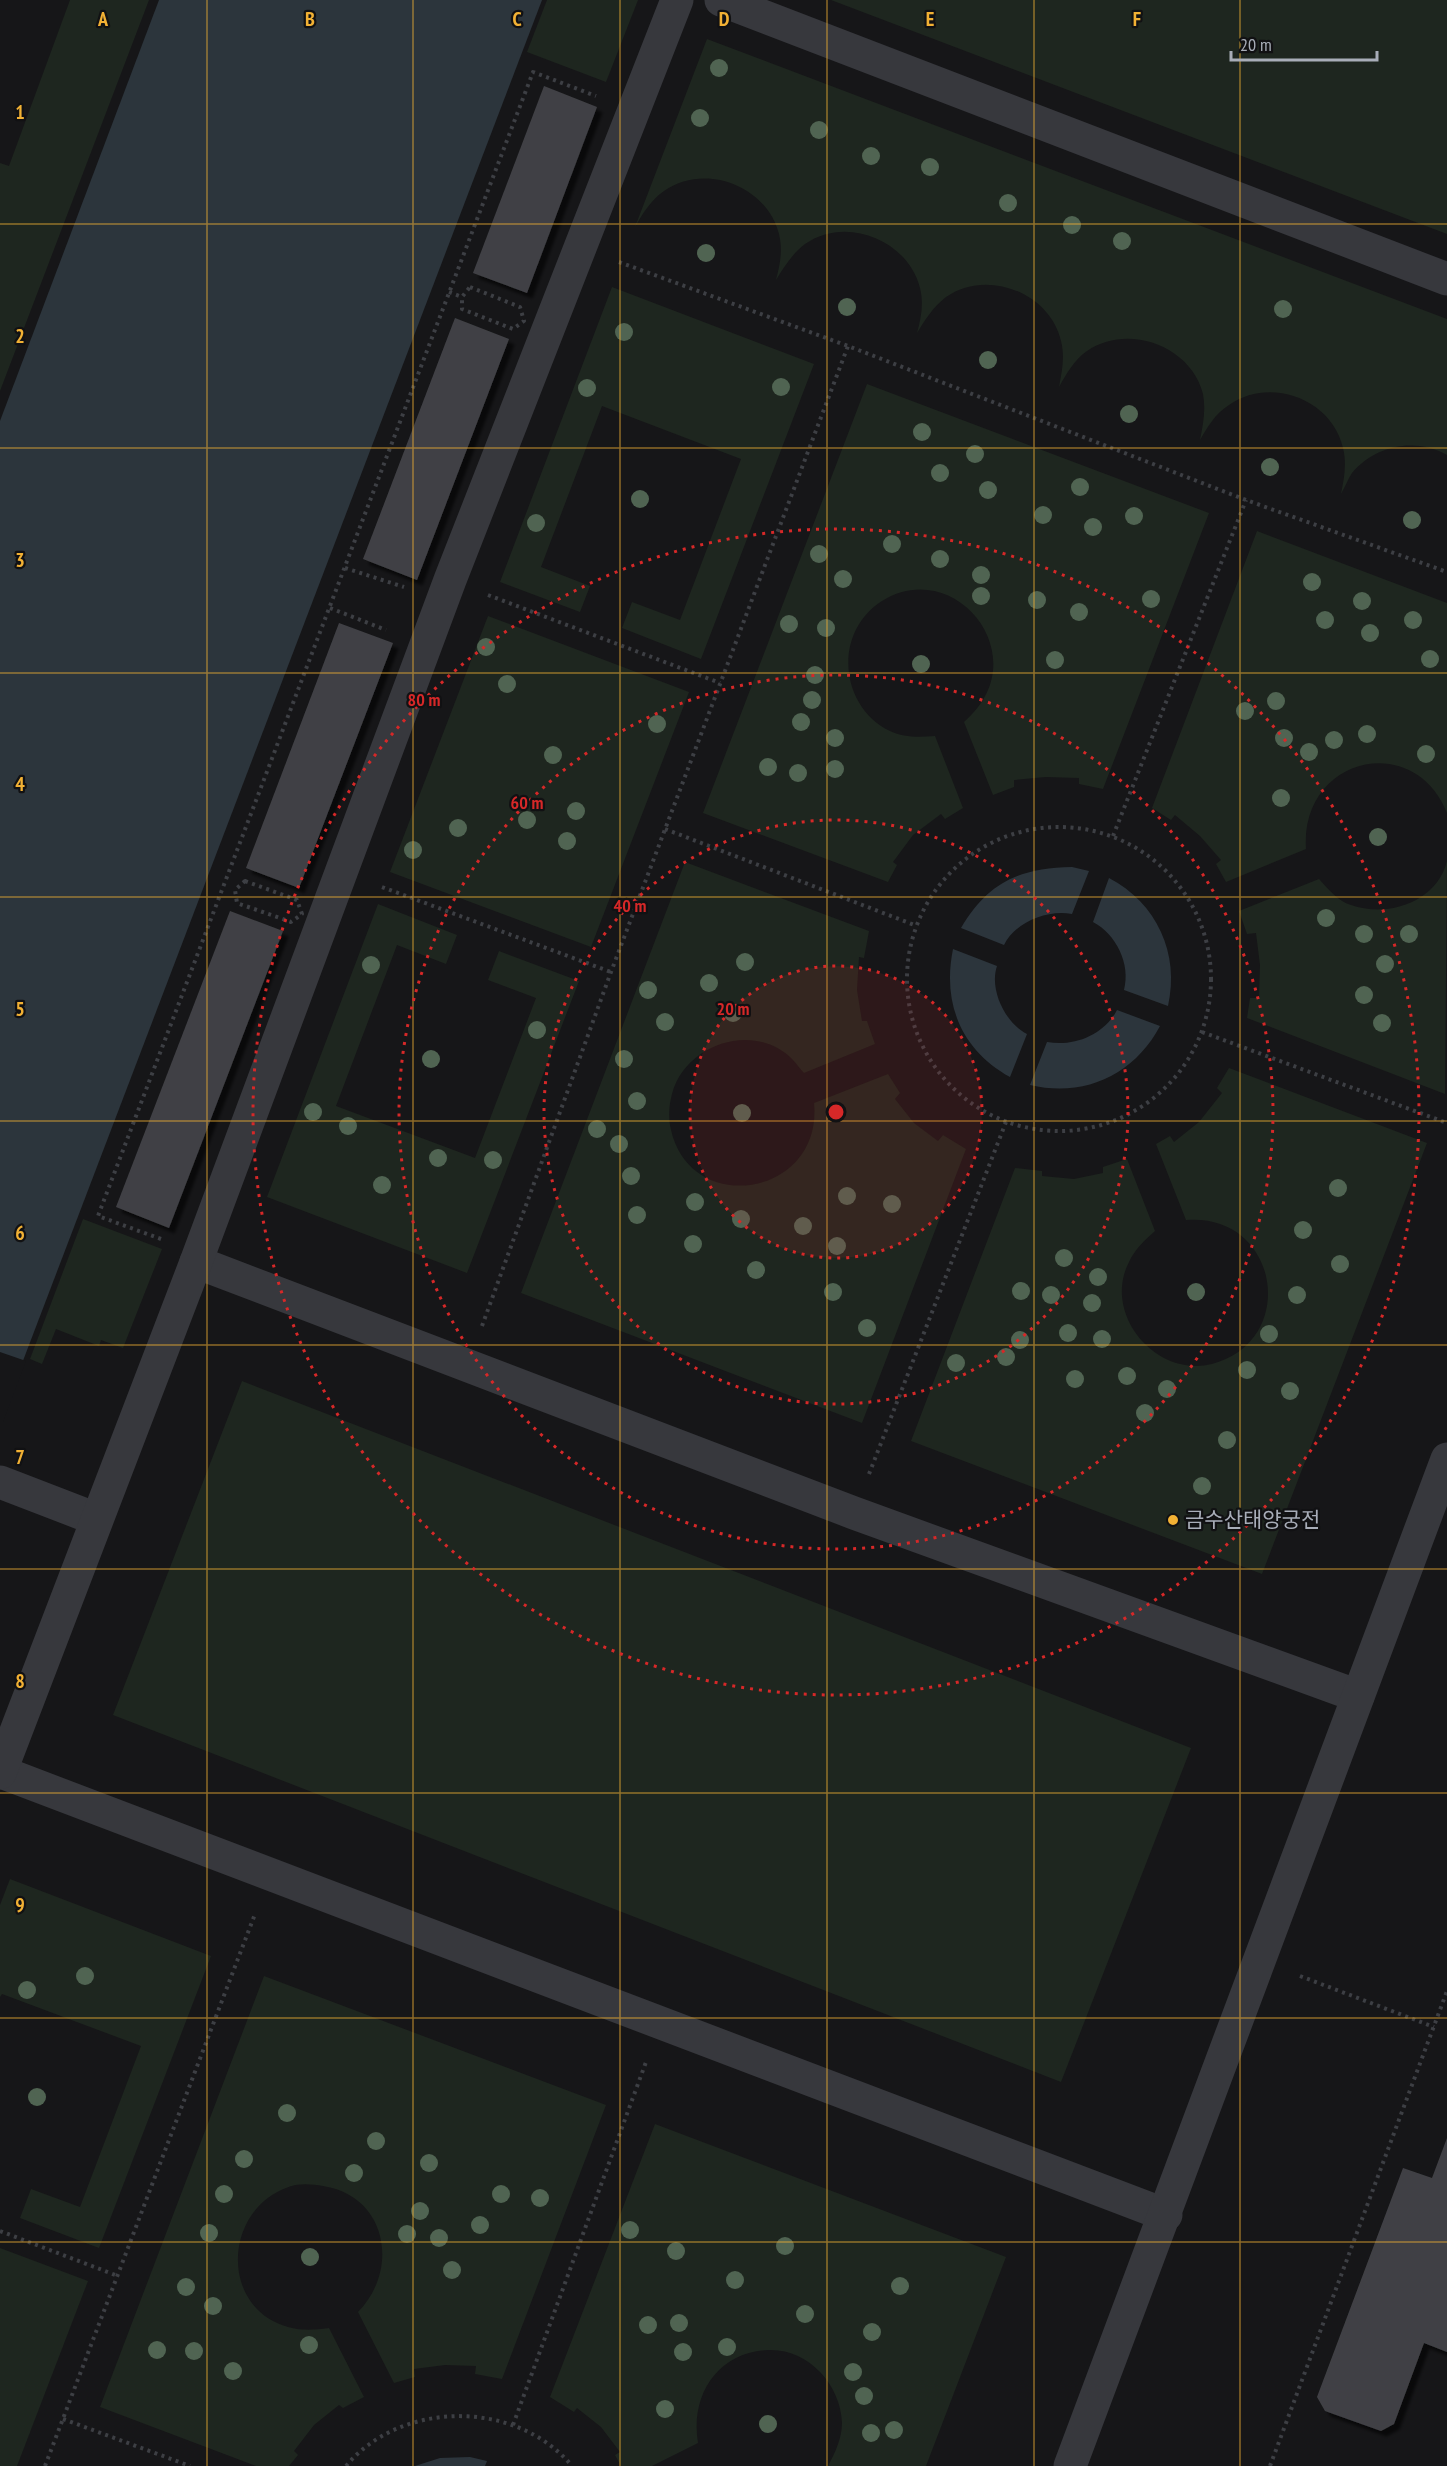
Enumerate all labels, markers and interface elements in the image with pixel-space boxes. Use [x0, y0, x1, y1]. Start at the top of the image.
text: A [97, 6, 109, 32]
text: B [305, 6, 315, 32]
text: C [512, 6, 522, 32]
text: D [719, 6, 730, 32]
text: E [926, 6, 934, 32]
text: F [1133, 6, 1141, 32]
scale bar [1231, 24, 1376, 62]
text: 20 m [1240, 33, 1272, 56]
text: 1 [15, 99, 25, 125]
text: 2 [15, 323, 25, 349]
text: 3 [15, 547, 25, 573]
text: 80 m [408, 688, 440, 711]
text: 4 [15, 771, 25, 797]
text: 60 m [511, 791, 543, 814]
text: 40 m [614, 894, 646, 917]
text: 5 [15, 996, 25, 1022]
text: 20 m [717, 997, 749, 1020]
centre of rings [826, 1102, 846, 1122]
text: 6 [15, 1220, 25, 1246]
text: 7 [15, 1444, 25, 1470]
place label: 금수산태양궁전 [1185, 1506, 1320, 1533]
marker: 금수산태양궁전 [1166, 1513, 1180, 1527]
text: 8 [15, 1668, 25, 1694]
text: 9 [15, 1892, 25, 1918]

